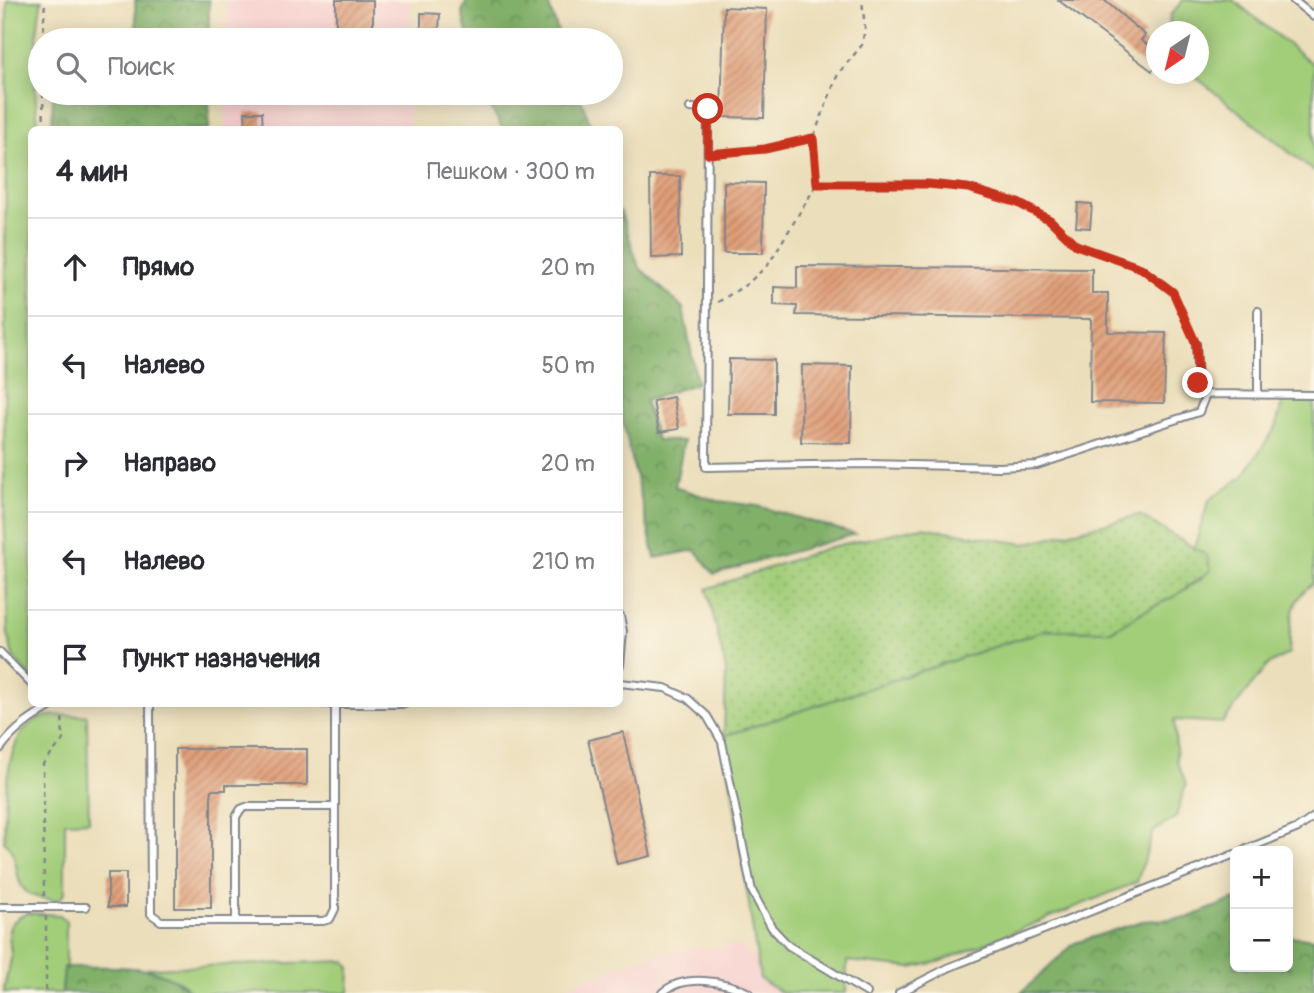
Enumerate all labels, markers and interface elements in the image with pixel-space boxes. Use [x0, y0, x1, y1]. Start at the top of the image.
north arrow [1146, 21, 1209, 84]
search box [28, 28, 623, 105]
icon: search [52, 48, 90, 86]
text: Поиск [108, 51, 176, 83]
route start [692, 93, 723, 124]
text: 4 мин [56, 153, 128, 190]
text: Пешком · 300 m [427, 157, 595, 186]
icon: ahead [56, 248, 94, 286]
text: Прямо [123, 251, 194, 283]
text: 20 m [541, 253, 595, 282]
icon: left [56, 346, 94, 384]
text: Налево [123, 349, 205, 381]
text: 50 m [541, 351, 595, 380]
route end [1182, 367, 1213, 398]
icon: right [56, 444, 94, 482]
text: Направо [123, 447, 216, 479]
text: 20 m [541, 449, 595, 478]
icon: left [56, 542, 94, 580]
text: Налево [123, 545, 205, 577]
text: 210 m [532, 547, 595, 576]
icon: arrive [56, 640, 94, 678]
text: Пункт назначения [123, 643, 320, 675]
map controls [1230, 846, 1293, 972]
button: + [1230, 846, 1293, 909]
button: − [1230, 909, 1293, 972]

